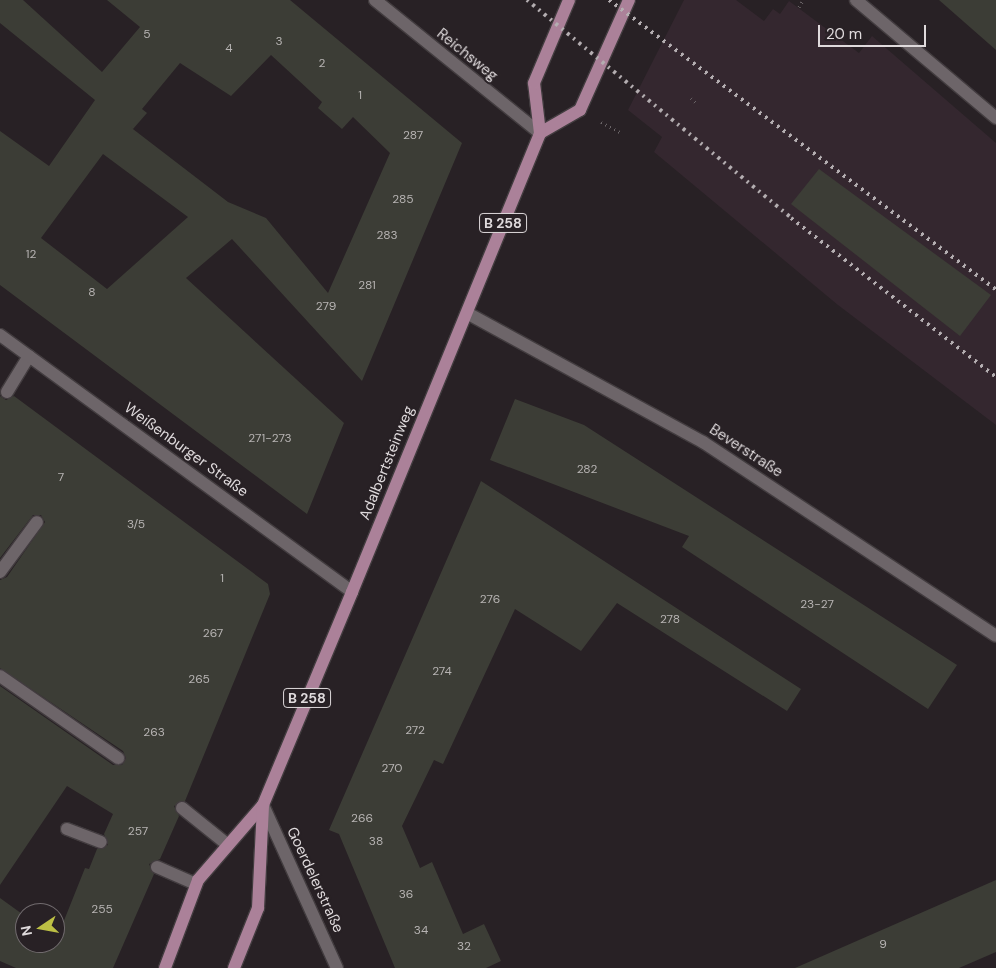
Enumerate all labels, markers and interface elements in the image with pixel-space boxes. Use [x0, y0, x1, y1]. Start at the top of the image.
scale bar [821, 15, 928, 47]
text: 20 m [826, 24, 862, 44]
street label: Reichsweg [433, 25, 501, 85]
house number: 5 [143, 28, 151, 42]
house number: 3 [275, 35, 283, 49]
house number: 4 [225, 42, 233, 56]
house number: 2 [319, 57, 325, 71]
house number: 1 [358, 89, 362, 103]
house number: 287 [403, 129, 423, 143]
house number: 285 [392, 193, 414, 207]
road number: B 258 [478, 212, 528, 234]
house number: 283 [376, 229, 398, 243]
house number: 12 [26, 248, 36, 262]
house number: 281 [358, 279, 376, 293]
house number: 8 [88, 286, 96, 300]
house number: 279 [316, 300, 336, 314]
street label: Weißenburger Straße [121, 399, 251, 501]
street label: Adalbertsteinweg [356, 403, 418, 523]
street label: Beverstraße [706, 421, 786, 481]
house number: 271-273 [248, 432, 292, 446]
house number: 282 [577, 463, 597, 477]
house number: 7 [58, 471, 64, 485]
house number: 3/5 [127, 518, 145, 532]
house number: 1 [220, 572, 224, 586]
house number: 276 [480, 593, 500, 607]
house number: 23-27 [800, 598, 834, 612]
house number: 278 [660, 613, 680, 627]
house number: 267 [203, 627, 223, 641]
house number: 274 [432, 665, 452, 679]
house number: 265 [188, 673, 210, 687]
road number: B 258 [282, 686, 332, 710]
house number: 272 [405, 724, 425, 738]
house number: 263 [143, 726, 165, 740]
house number: 270 [381, 762, 403, 776]
house number: 266 [351, 812, 373, 826]
street label: Goerdelerstraße [283, 824, 347, 936]
house number: 257 [128, 825, 148, 839]
house number: 38 [369, 835, 383, 849]
house number: 36 [399, 888, 413, 902]
north arrow [15, 903, 65, 953]
house number: 255 [91, 903, 113, 917]
text: N [16, 924, 36, 938]
house number: 34 [414, 924, 428, 938]
house number: 9 [879, 938, 887, 952]
house number: 32 [457, 940, 471, 954]

